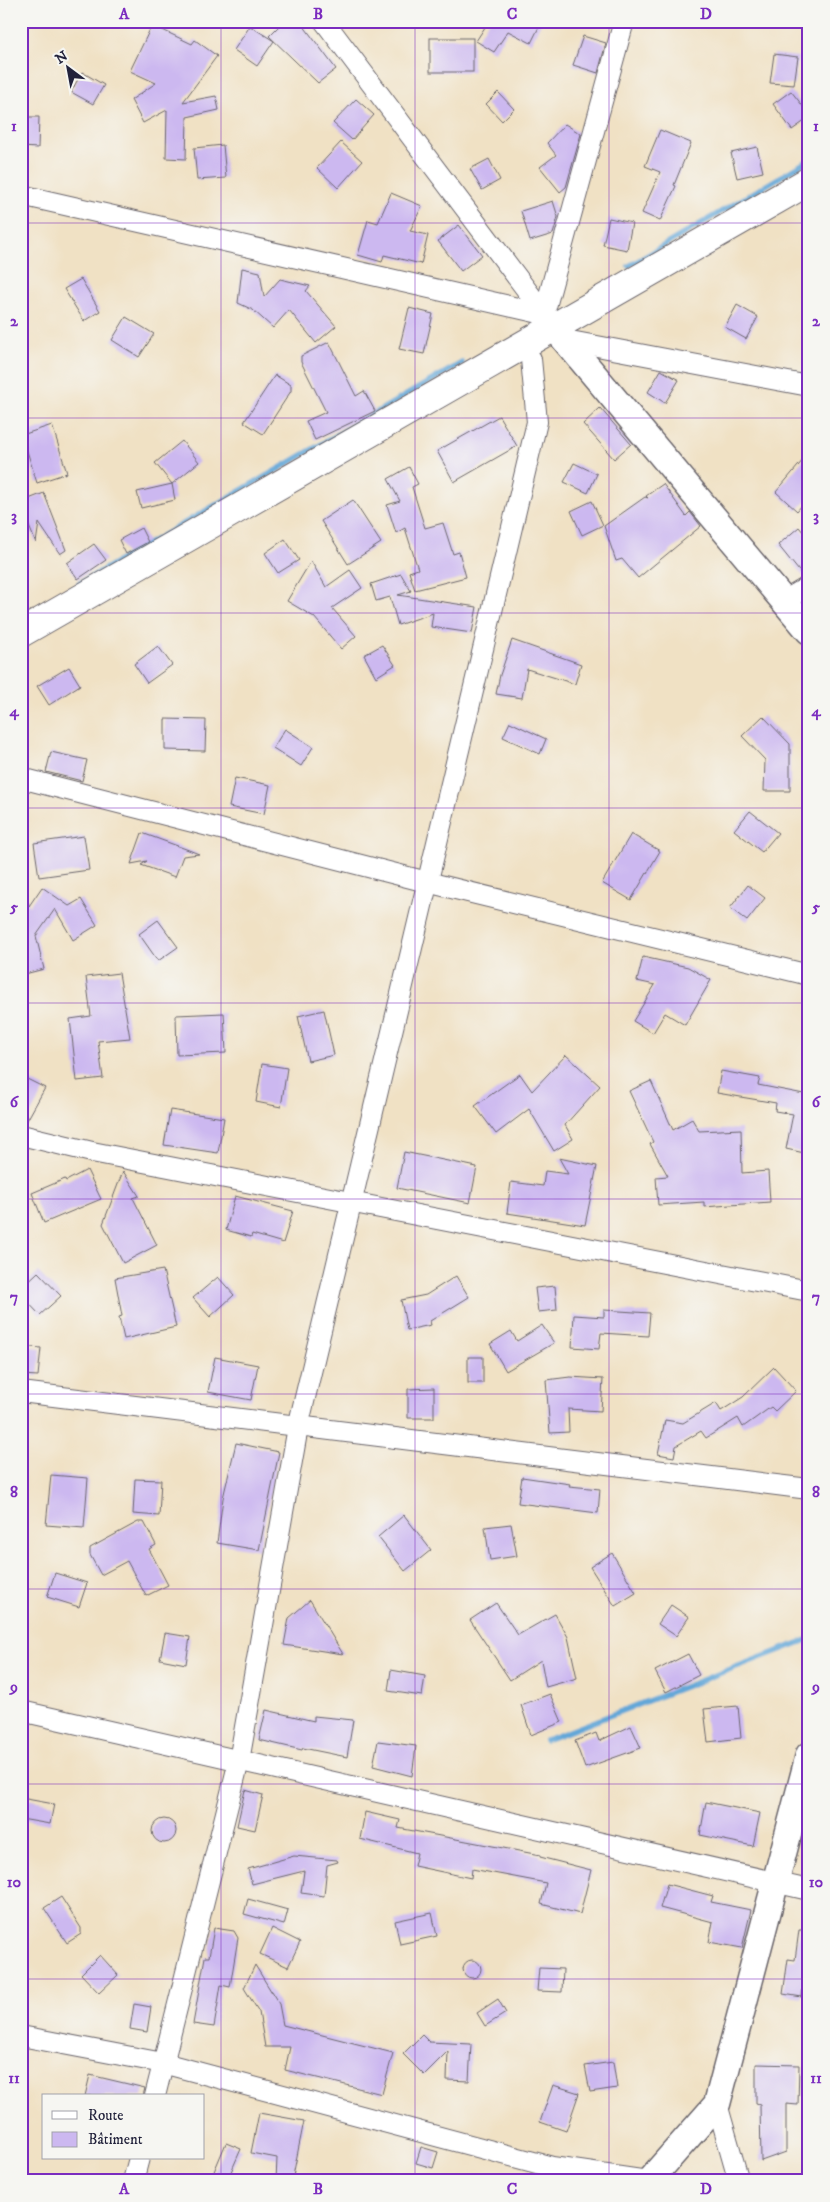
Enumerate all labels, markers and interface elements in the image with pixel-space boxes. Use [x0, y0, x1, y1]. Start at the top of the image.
text: A [118, 4, 130, 24]
text: B [313, 4, 323, 24]
text: C [507, 4, 517, 24]
text: D [700, 4, 712, 24]
north arrow [42, 42, 92, 92]
text: N [52, 47, 72, 69]
text: 1 [11, 116, 17, 136]
text: 1 [813, 116, 819, 136]
text: 2 [10, 311, 19, 331]
text: 2 [812, 311, 821, 331]
text: 3 [11, 506, 17, 526]
text: 3 [813, 506, 819, 526]
text: 4 [8, 701, 19, 721]
text: 4 [810, 701, 821, 721]
text: 5 [9, 897, 18, 917]
text: 5 [811, 897, 820, 917]
text: 6 [10, 1092, 20, 1112]
text: 6 [812, 1092, 822, 1112]
text: 7 [10, 1287, 18, 1307]
text: 7 [812, 1287, 820, 1307]
text: 8 [10, 1482, 18, 1502]
text: 8 [812, 1482, 820, 1502]
text: 9 [9, 1677, 18, 1697]
text: 9 [811, 1677, 820, 1697]
text: 10 [7, 1872, 22, 1892]
text: 10 [809, 1872, 824, 1892]
text: 11 [8, 2068, 20, 2088]
text: 11 [810, 2068, 822, 2088]
legend [42, 2094, 205, 2160]
text: Route [88, 2106, 123, 2125]
text: Bâtiment [88, 2130, 143, 2149]
text: A [118, 2179, 130, 2199]
text: B [313, 2179, 323, 2199]
text: C [507, 2179, 517, 2199]
text: D [700, 2179, 712, 2199]

